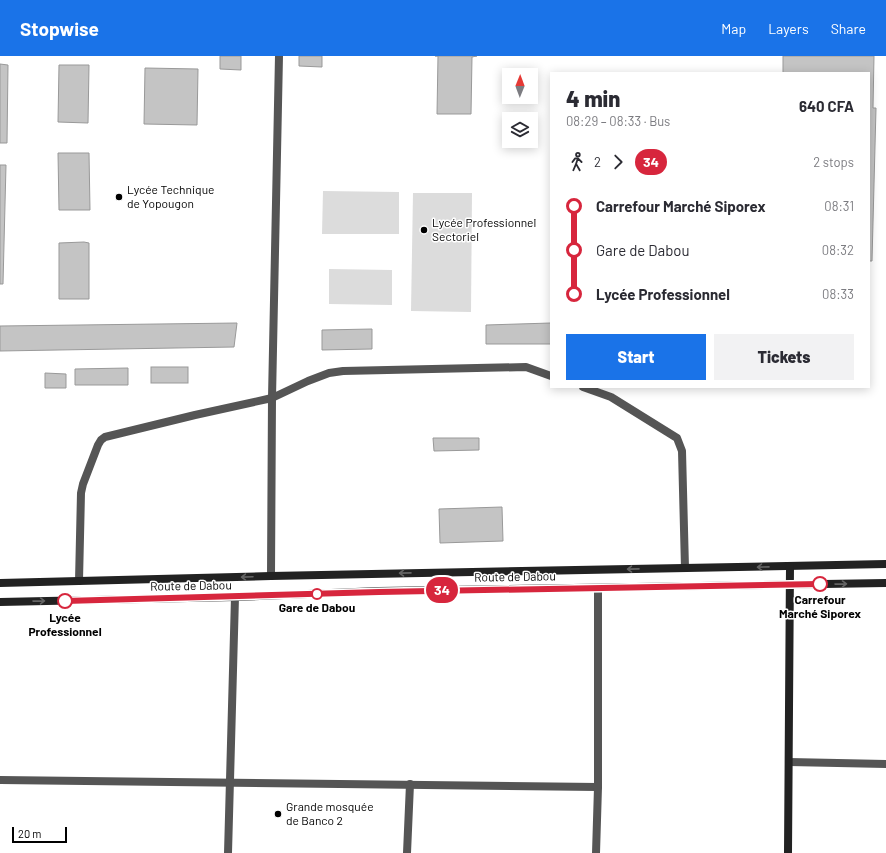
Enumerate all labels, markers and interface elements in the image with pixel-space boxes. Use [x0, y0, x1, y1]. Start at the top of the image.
text: Stopwise [20, 17, 99, 40]
text: Map [721, 20, 746, 37]
text: Layers [768, 20, 809, 37]
text: Share [831, 20, 866, 37]
north arrow [502, 68, 538, 104]
map controls [502, 68, 538, 148]
text: 4 min [566, 85, 620, 111]
text: 640 CFA [799, 97, 854, 115]
button: layers [502, 112, 538, 148]
text: 08:29 – 08:33 · Bus [566, 113, 670, 129]
icon: walk [566, 151, 588, 173]
icon: forward [607, 151, 629, 173]
text: 34 [643, 153, 659, 170]
text: 2 [594, 154, 601, 170]
text: 2 stops [813, 154, 854, 170]
place label: Lycée Technique de Yopougon [127, 182, 214, 210]
marker: Lycée Technique de Yopougon [114, 192, 124, 202]
text: Carrefour Marché Siporex [596, 197, 766, 215]
text: 08:31 [824, 198, 854, 214]
place label: Lycée Professionnel Sectoriel [432, 215, 536, 243]
marker: Lycée Professionnel Sectoriel [419, 225, 429, 235]
text: Gare de Dabou [596, 241, 689, 259]
text: 08:32 [822, 242, 854, 258]
text: Lycée Professionnel [596, 285, 730, 303]
text: 08:33 [822, 286, 854, 302]
button: Start [566, 334, 706, 380]
button: Tickets [714, 334, 854, 380]
one-way arrow [757, 563, 770, 571]
one-way arrow [627, 565, 640, 573]
street label: Route de Dabou [474, 568, 556, 584]
one-way arrow [399, 569, 412, 577]
one-way arrow [241, 573, 254, 580]
marker: Carrefour Marché Siporex [812, 576, 828, 592]
street label: Route de Dabou [150, 577, 232, 593]
line badge: 34 [424, 577, 460, 603]
one-way arrow [834, 580, 847, 588]
text: 34 [434, 581, 450, 598]
marker: Gare de Dabou [311, 588, 323, 600]
place label: Carrefour Marché Siporex [779, 592, 862, 620]
marker: Lycée Professionnel [57, 593, 73, 609]
one-way arrow [32, 597, 45, 605]
place label: Gare de Dabou [279, 600, 355, 614]
place label: Lycée Professionnel [28, 610, 102, 638]
place label: Grande mosquée de Banco 2 [286, 799, 374, 827]
marker: Grande mosquée de Banco 2 [273, 809, 283, 819]
scale bar [12, 825, 67, 844]
text: 20 m [18, 827, 41, 840]

